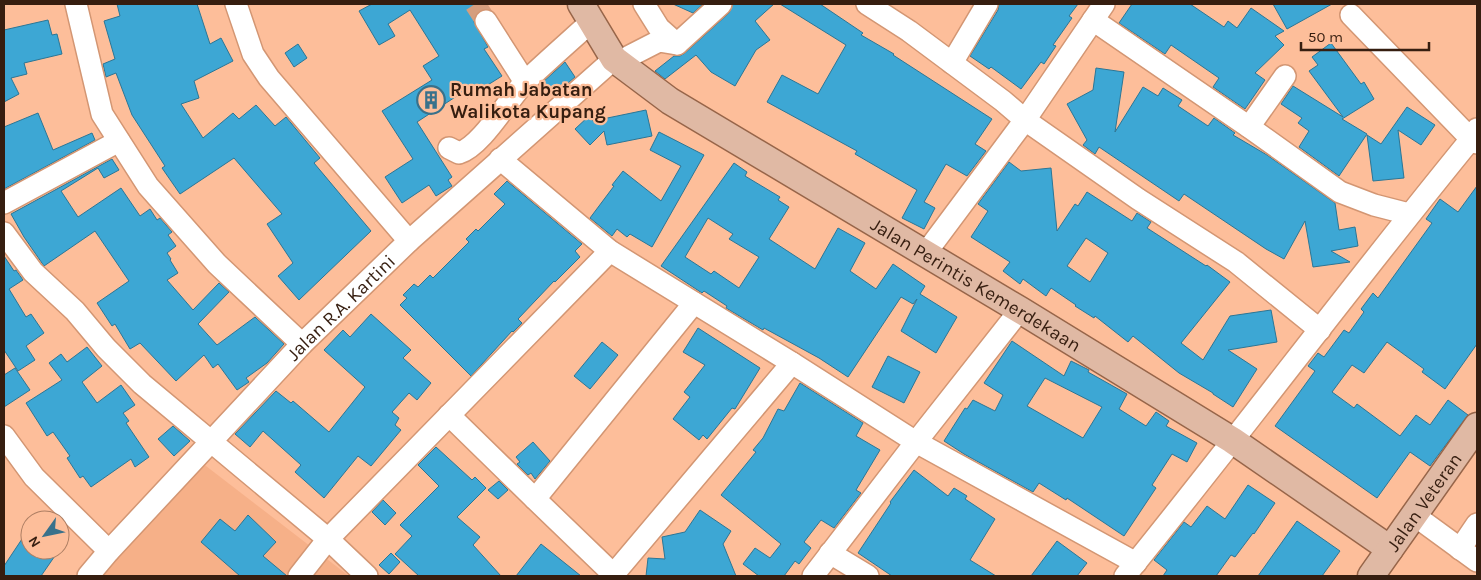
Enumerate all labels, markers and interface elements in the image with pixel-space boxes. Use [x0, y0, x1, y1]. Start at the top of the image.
scale bar [1301, 20, 1428, 52]
text: 50 m [1308, 28, 1343, 46]
place label: Rumah Jabatan Walikota Kupang [450, 79, 606, 123]
building icon: Rumah Jabatan Walikota Kupang [416, 85, 446, 115]
street label: Jalan Perintis Kemerdekaan [867, 213, 1085, 357]
street label: Jalan R.A. Kartini [282, 250, 400, 365]
street label: Jalan Veteran [1382, 449, 1467, 556]
north arrow [20, 510, 70, 560]
text: N [25, 533, 44, 551]

